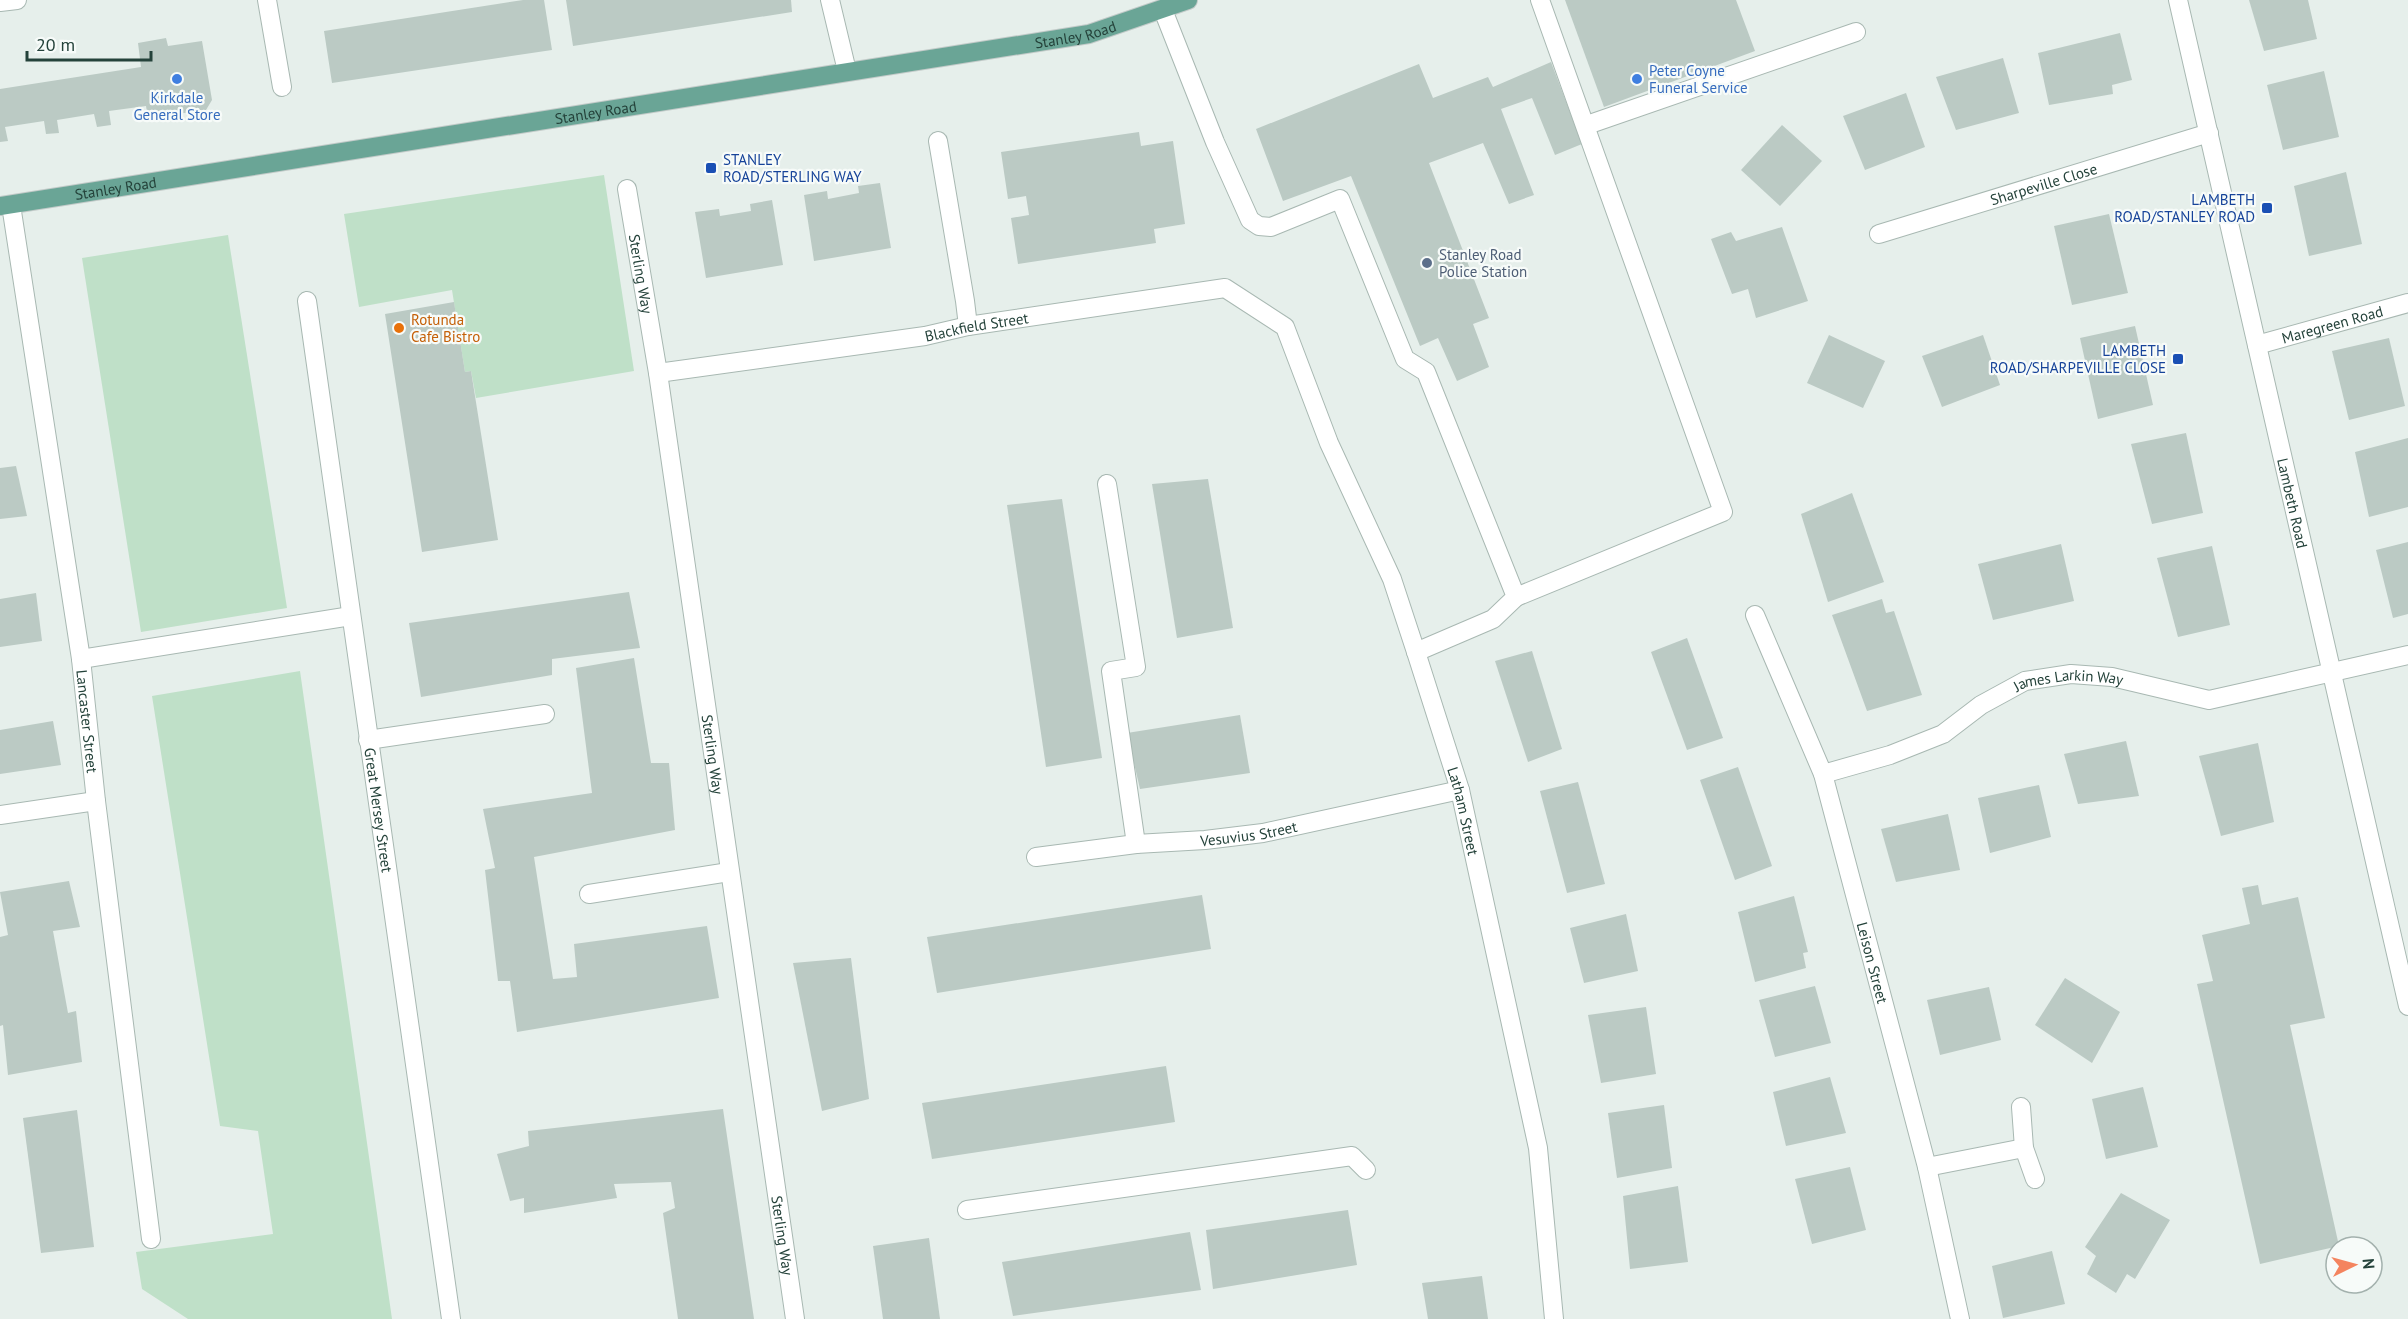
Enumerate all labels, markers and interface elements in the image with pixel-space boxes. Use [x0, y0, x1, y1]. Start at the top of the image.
street label: Stanley Road [1033, 16, 1118, 52]
scale bar [27, 24, 152, 62]
text: 20 m [36, 33, 75, 56]
place label: Peter Coyne Funeral Service [1649, 61, 1748, 97]
marker: Kirkdale General Store [170, 72, 184, 86]
marker: Peter Coyne Funeral Service [1630, 72, 1644, 86]
place label: Kirkdale General Store [133, 88, 221, 124]
street label: Stanley Road [553, 96, 638, 128]
place label: STANLEY ROAD/STERLING WAY [723, 150, 862, 186]
street label: Sharpeville Close [1988, 158, 2099, 209]
marker: STANLEY ROAD/STERLING WAY [704, 161, 718, 175]
street label: Stanley Road [73, 172, 158, 204]
place label: LAMBETH ROAD/STANLEY ROAD [2114, 190, 2255, 226]
marker: LAMBETH ROAD/STANLEY ROAD [2260, 201, 2274, 215]
street label: Sterling Way [625, 233, 657, 315]
place label: Stanley Road Police Station [1439, 245, 1527, 281]
marker: Stanley Road Police Station [1420, 256, 1434, 270]
street label: Maregreen Road [2279, 301, 2385, 347]
street label: Blackfield Street [923, 308, 1030, 345]
place label: Rotunda Cafe Bistro [411, 310, 480, 346]
marker: Rotunda Cafe Bistro [392, 321, 406, 335]
place label: LAMBETH ROAD/SHARPEVILLE CLOSE [1990, 341, 2166, 377]
marker: LAMBETH ROAD/SHARPEVILLE CLOSE [2171, 352, 2185, 366]
street label: Lambeth Road [2273, 456, 2313, 550]
street label: James Larkin Way [2009, 664, 2125, 696]
street label: Lancaster Street [73, 669, 102, 774]
street label: Sterling Way [698, 713, 728, 796]
street label: Great Mersey Street [361, 746, 397, 873]
street label: Latham Street [1444, 764, 1483, 857]
street label: Vesuvius Street [1199, 816, 1299, 850]
street label: Leison Street [1853, 920, 1893, 1005]
street label: Sterling Way [768, 1194, 798, 1277]
north arrow [2324, 1235, 2384, 1295]
text: N [2359, 1258, 2379, 1270]

